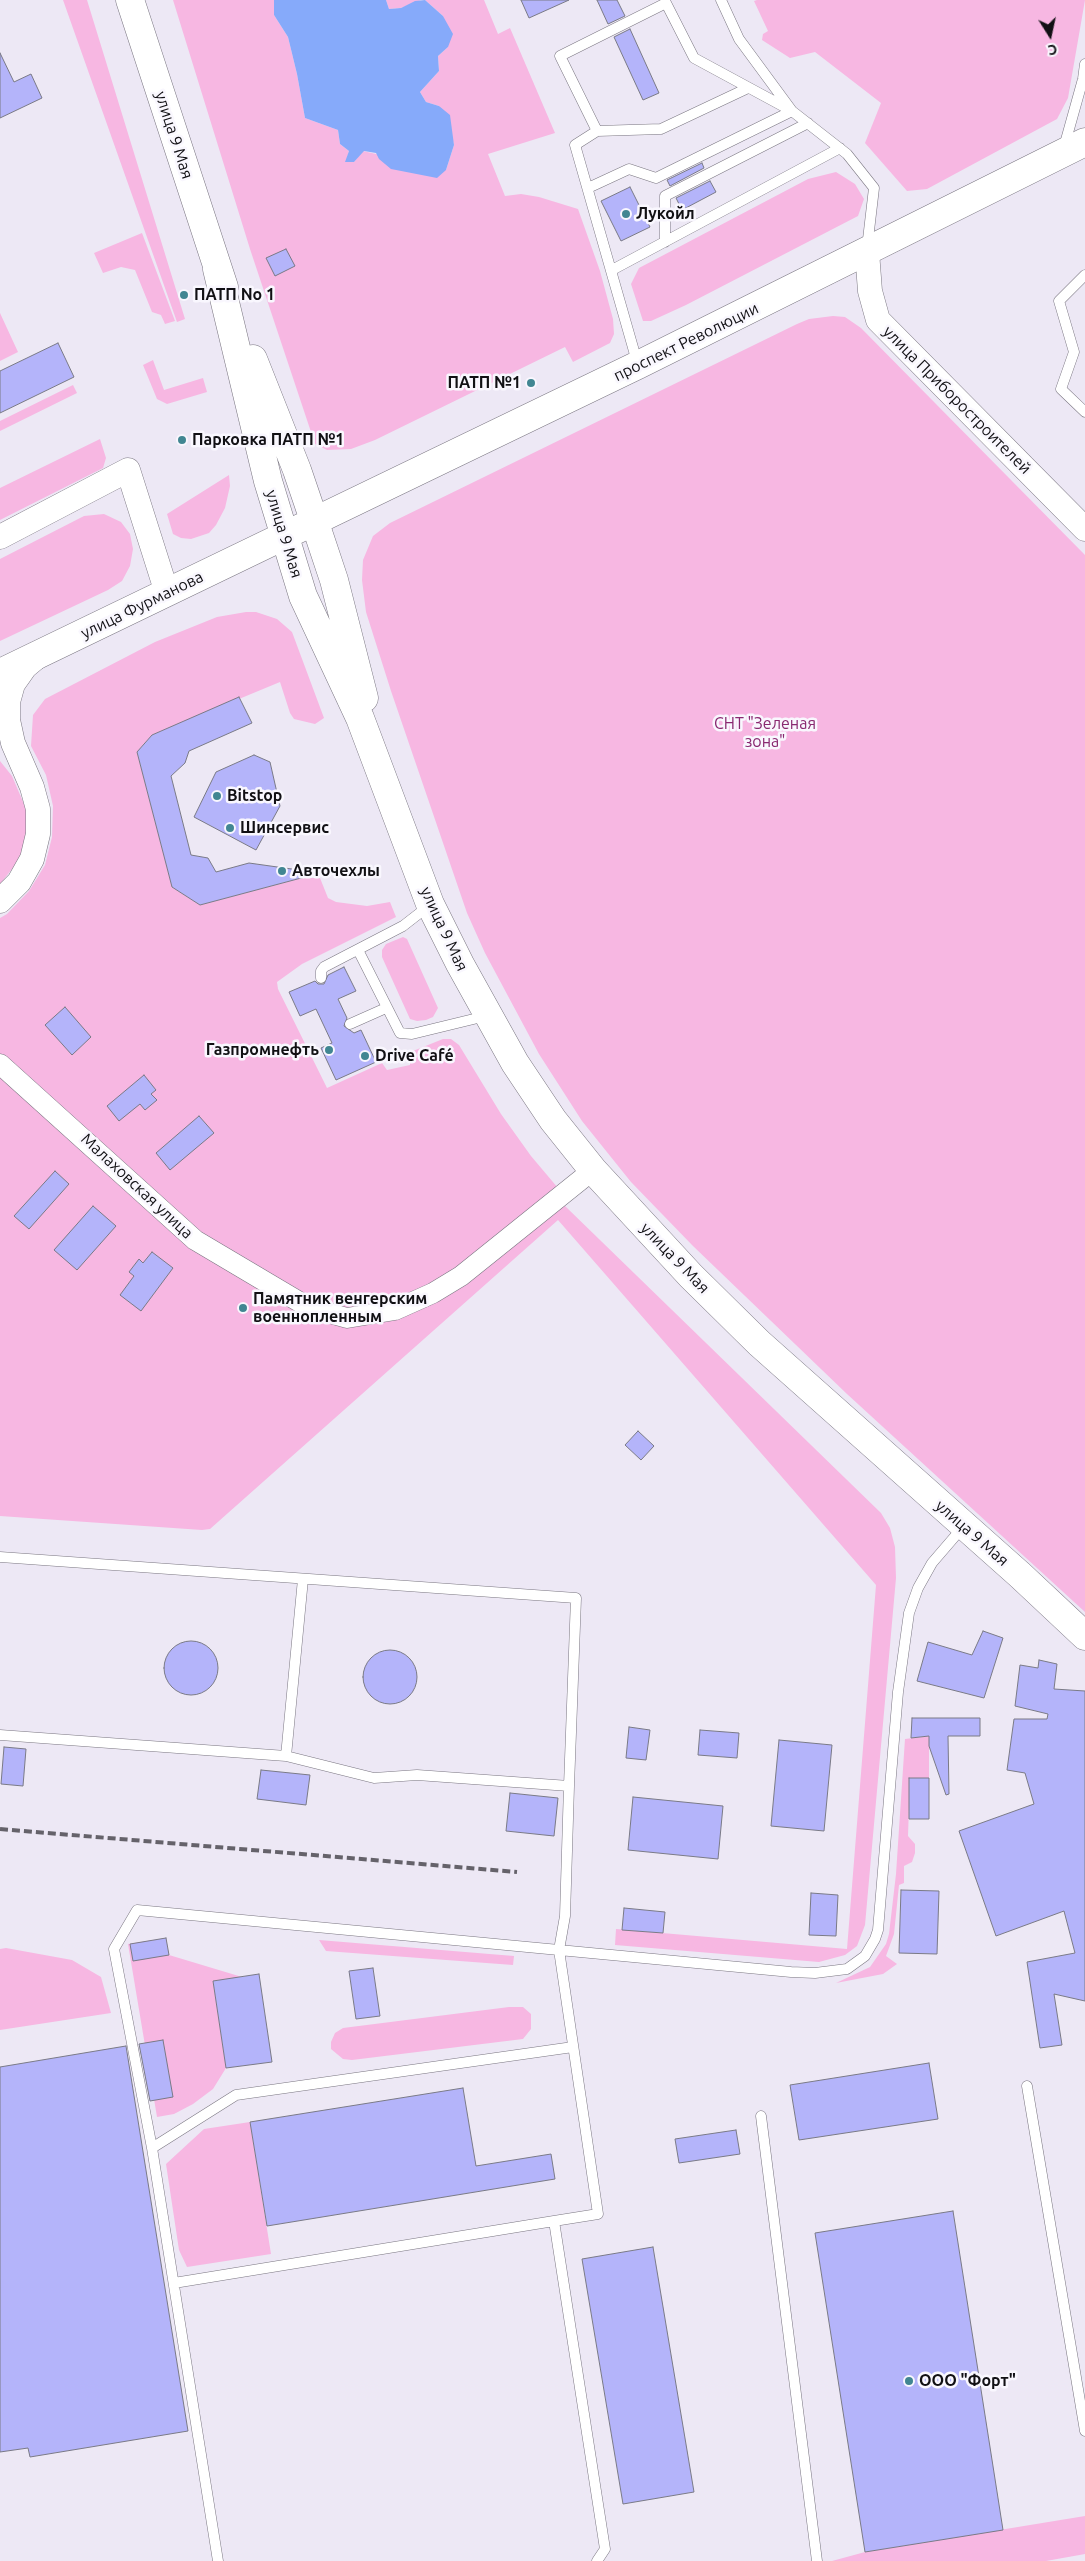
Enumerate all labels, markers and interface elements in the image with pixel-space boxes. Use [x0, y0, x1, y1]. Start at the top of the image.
north arrow [1025, 10, 1075, 60]
text: С [1047, 41, 1058, 58]
street label: улица 9 Мая [151, 89, 197, 181]
place label: Лукойл [636, 204, 695, 224]
marker: Лукойл [620, 208, 632, 220]
place label: ПАТП No 1 [194, 285, 275, 305]
marker: ПАТП No 1 [178, 289, 190, 301]
street label: проспект Революции [610, 299, 762, 385]
street label: улица Приборостроителей [879, 322, 1035, 478]
place label: ПАТП №1 [447, 373, 521, 393]
marker: ПАТП №1 [525, 377, 537, 389]
place label: Парковка ПАТП №1 [192, 430, 344, 450]
marker: Парковка ПАТП №1 [176, 434, 188, 446]
street label: улица 9 Мая [262, 488, 306, 580]
street label: улица Фурманова [78, 567, 206, 643]
park label: СНТ "Зеленая зона" [714, 714, 816, 752]
place label: Bitstop [227, 786, 282, 806]
marker: Bitstop [211, 790, 223, 802]
place label: Шинсервис [240, 818, 329, 838]
marker: Шинсервис [224, 822, 236, 834]
place label: Авточехлы [292, 861, 380, 881]
marker: Авточехлы [276, 865, 288, 877]
street label: улица 9 Мая [416, 884, 472, 974]
place label: Газпромнефть [206, 1040, 319, 1060]
marker: Газпромнефть [323, 1044, 335, 1056]
place label: Drive Café [375, 1046, 454, 1066]
marker: Drive Café [359, 1050, 371, 1062]
street label: Малаховская улица [77, 1129, 197, 1243]
street label: улица 9 Мая [637, 1219, 713, 1297]
place label: Памятник венгерским военнопленным [253, 1289, 427, 1327]
marker: Памятник венгерским военнопленным [237, 1302, 249, 1314]
street label: улица 9 Мая [931, 1496, 1013, 1570]
place label: ООО "Форт" [919, 2371, 1016, 2391]
marker: ООО "Форт" [903, 2375, 915, 2387]

